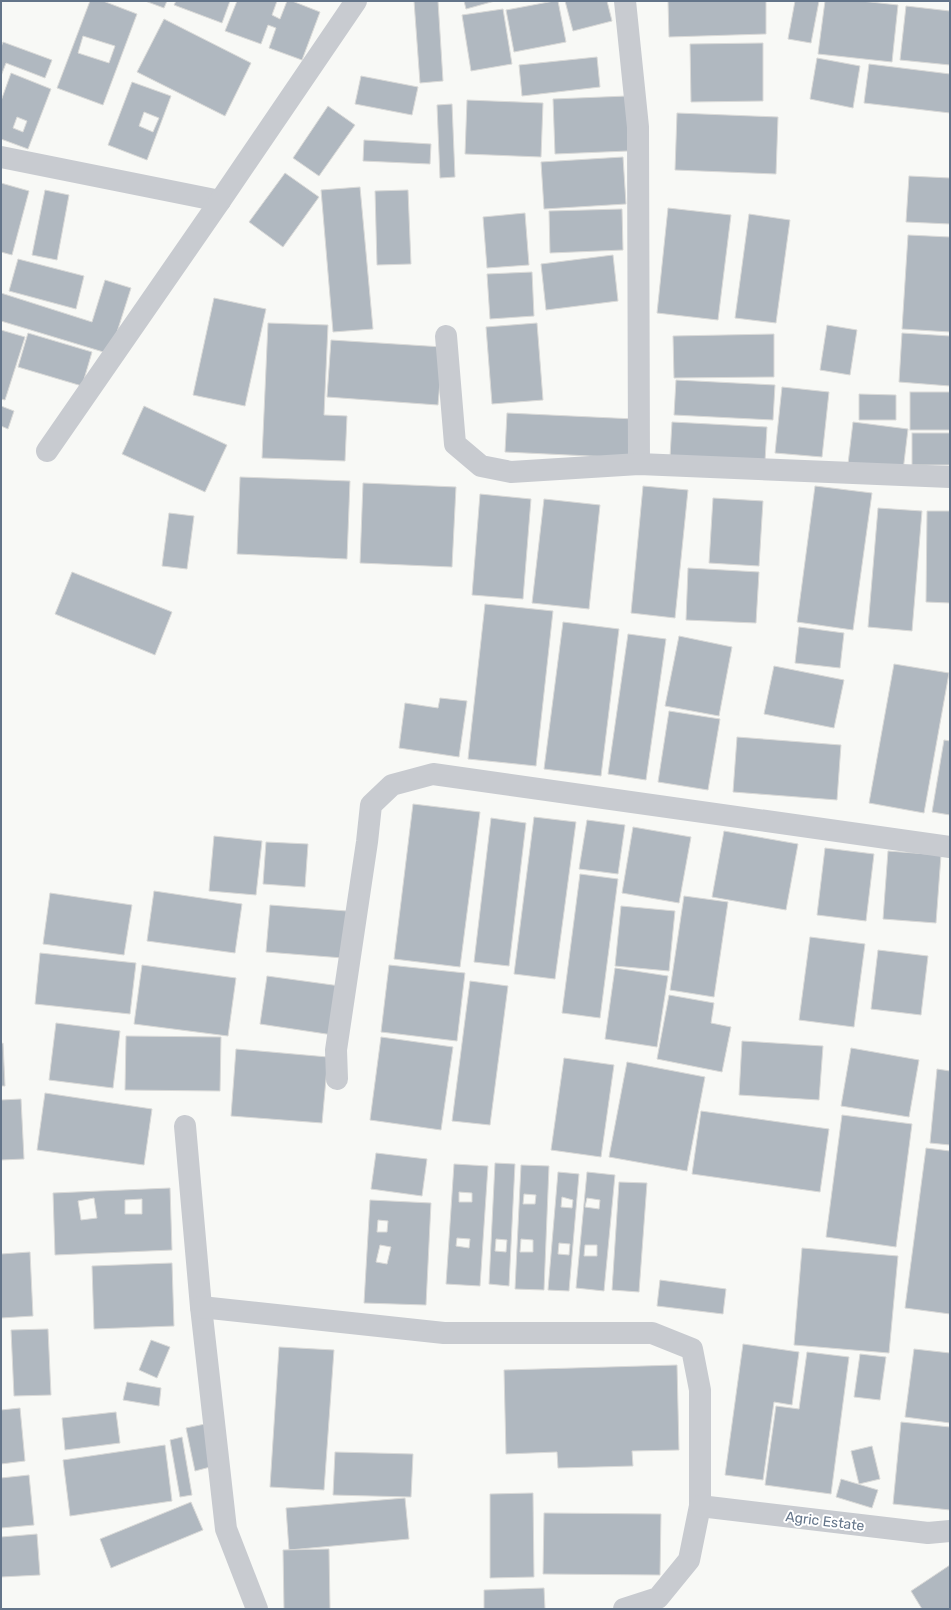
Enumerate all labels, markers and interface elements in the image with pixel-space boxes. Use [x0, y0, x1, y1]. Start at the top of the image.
street label: Agric Estate [784, 1508, 866, 1535]

